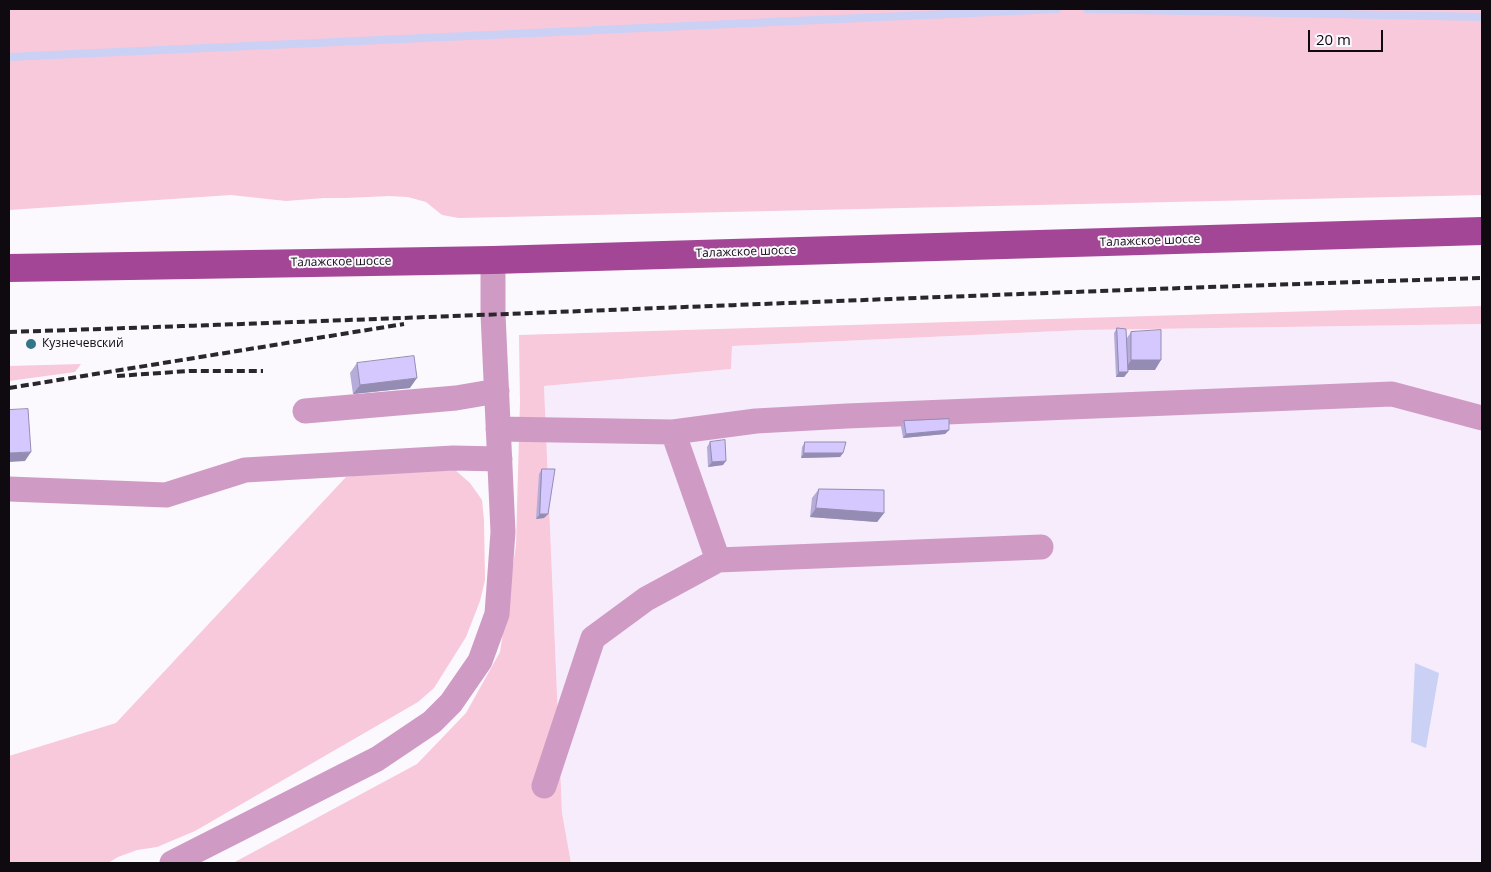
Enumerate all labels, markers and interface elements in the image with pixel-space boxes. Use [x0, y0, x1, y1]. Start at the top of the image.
scale bar [1311, 20, 1386, 52]
text: 20 m [1316, 29, 1351, 49]
street label: Талажское шоссе [1099, 232, 1201, 250]
street label: Талажское шоссе [695, 243, 797, 261]
street label: Талажское шоссе [290, 254, 392, 270]
marker: Кузнечевский [24, 337, 38, 351]
place label: Кузнечевский [42, 337, 124, 351]

